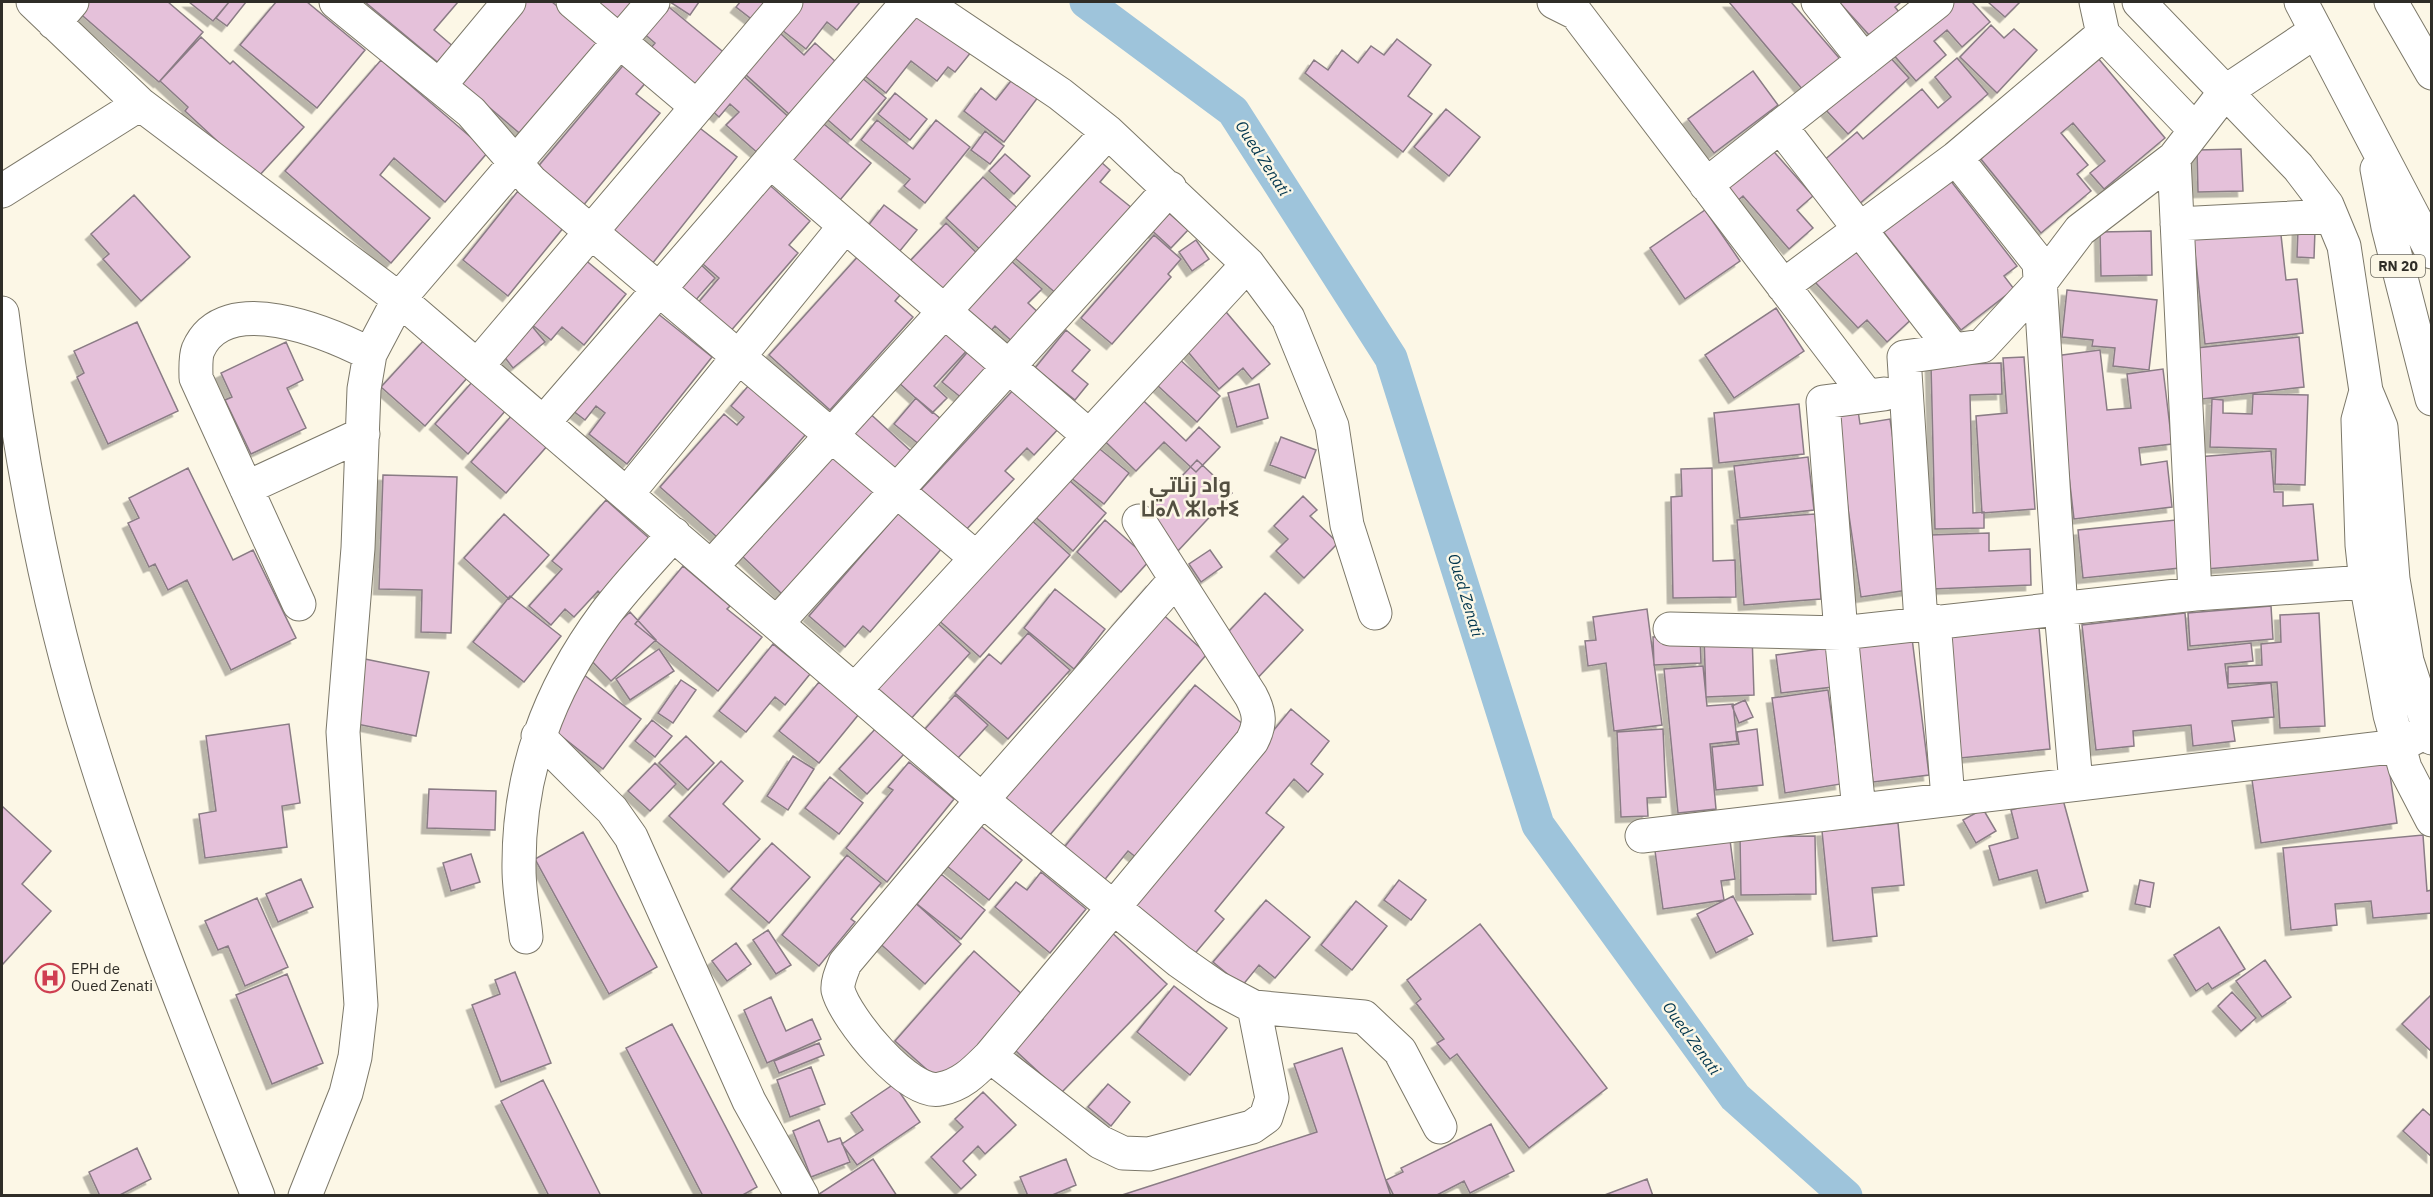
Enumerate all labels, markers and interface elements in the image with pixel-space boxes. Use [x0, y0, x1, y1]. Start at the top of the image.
water label: Oued Zenati [1231, 117, 1295, 200]
road number: RN 20 [2371, 255, 2425, 277]
district label: واد زناتي ⵡⴰⴷ ⵣⵏⴰⵜⵉ [1141, 470, 1239, 522]
water label: Oued Zenati [1444, 551, 1488, 640]
place label: EPH de Oued Zenati [71, 959, 153, 995]
hospital icon: EPH de Oued Zenati [34, 962, 66, 994]
water label: Oued Zenati [1659, 997, 1726, 1079]

